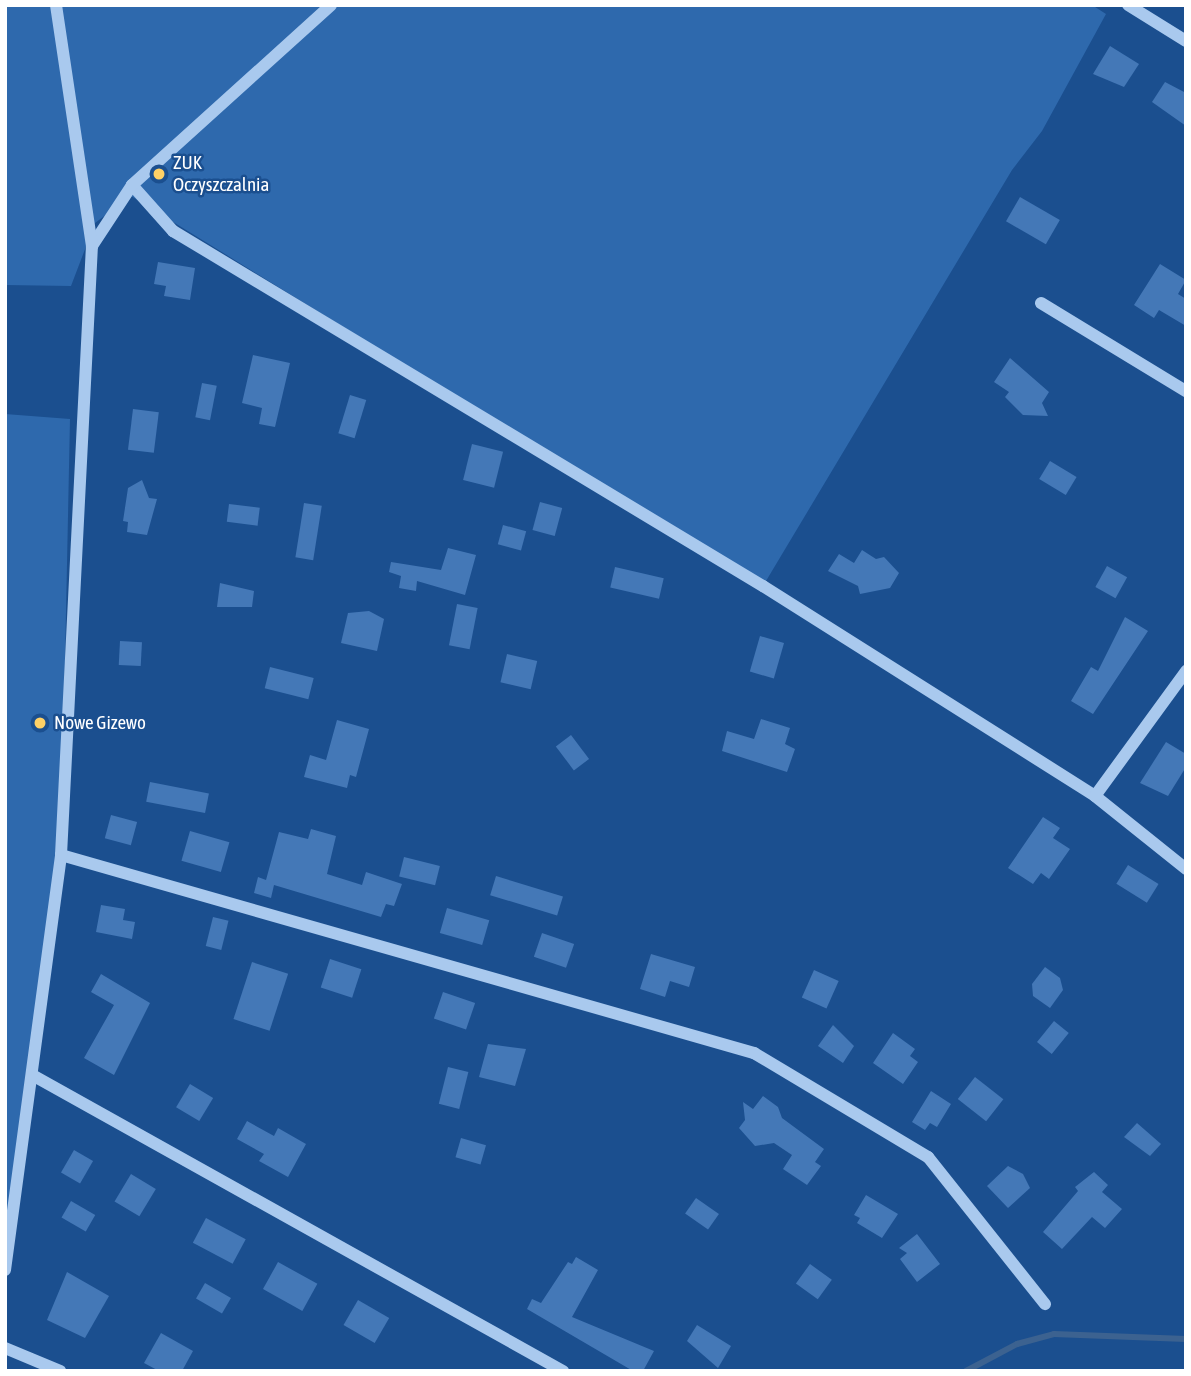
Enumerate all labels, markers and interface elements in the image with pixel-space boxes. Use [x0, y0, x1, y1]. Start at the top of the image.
place label: ZUK Oczyszczalnia [173, 152, 269, 196]
marker: ZUK Oczyszczalnia [151, 166, 167, 182]
place label: Nowe Gizewo [54, 712, 146, 734]
marker: Nowe Gizewo [32, 715, 48, 731]

